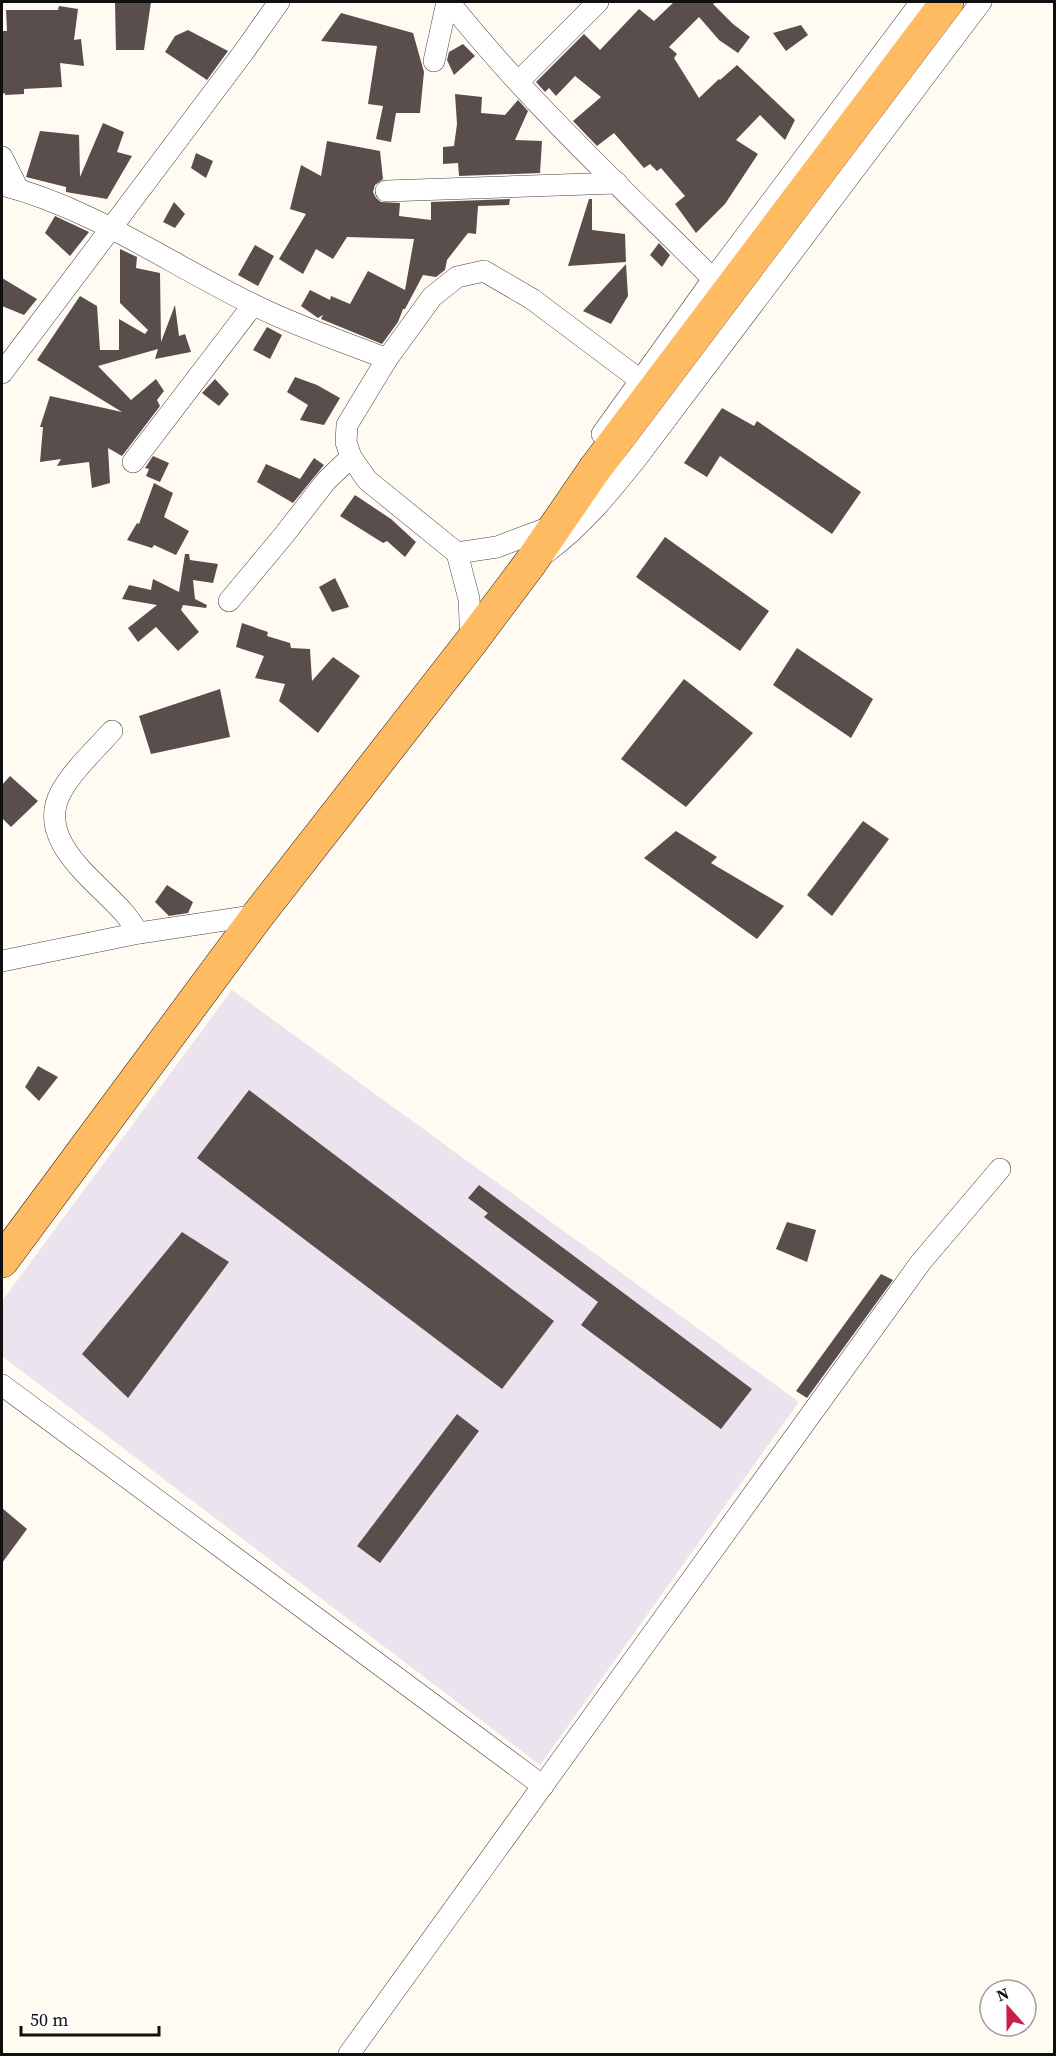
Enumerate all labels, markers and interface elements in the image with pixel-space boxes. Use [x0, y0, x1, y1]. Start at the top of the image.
north arrow [978, 1978, 1038, 2038]
text: N [993, 1982, 1012, 2006]
scale bar [21, 1999, 159, 2037]
text: 50 m [30, 2007, 68, 2032]

